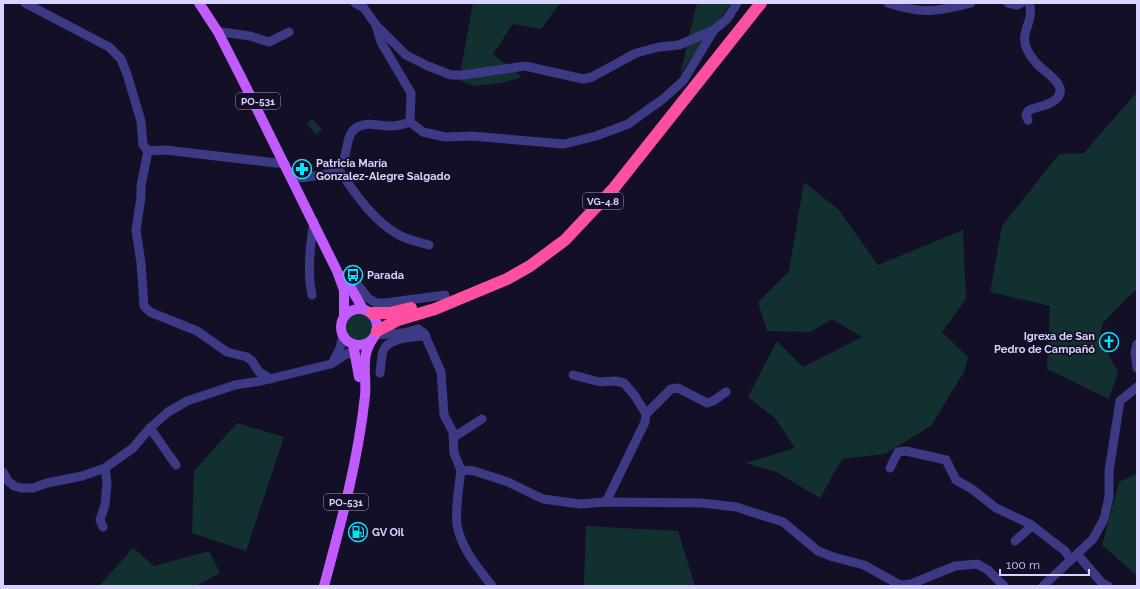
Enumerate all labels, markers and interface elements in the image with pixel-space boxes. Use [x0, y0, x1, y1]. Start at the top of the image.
road number: PO-531 [236, 93, 280, 109]
place label: Patricia María Gonzalez-Alegre Salgado [316, 157, 451, 183]
pharmacy icon: Patricia María Gonzalez-Alegre Salgado [291, 158, 313, 180]
road number: VG-4.8 [583, 193, 623, 209]
bus stop icon: Parada [342, 264, 364, 286]
place label: Parada [367, 269, 404, 282]
place label: Igrexa de San Pedro de Campañó [994, 330, 1095, 356]
church icon: Igrexa de San Pedro de Campañó [1098, 331, 1120, 353]
road number: PO-531 [324, 494, 368, 510]
fuel station icon: GV Oil [347, 521, 369, 543]
place label: GV Oil [372, 526, 405, 539]
scale bar [1000, 551, 1089, 577]
text: 100 m [1006, 558, 1040, 572]

